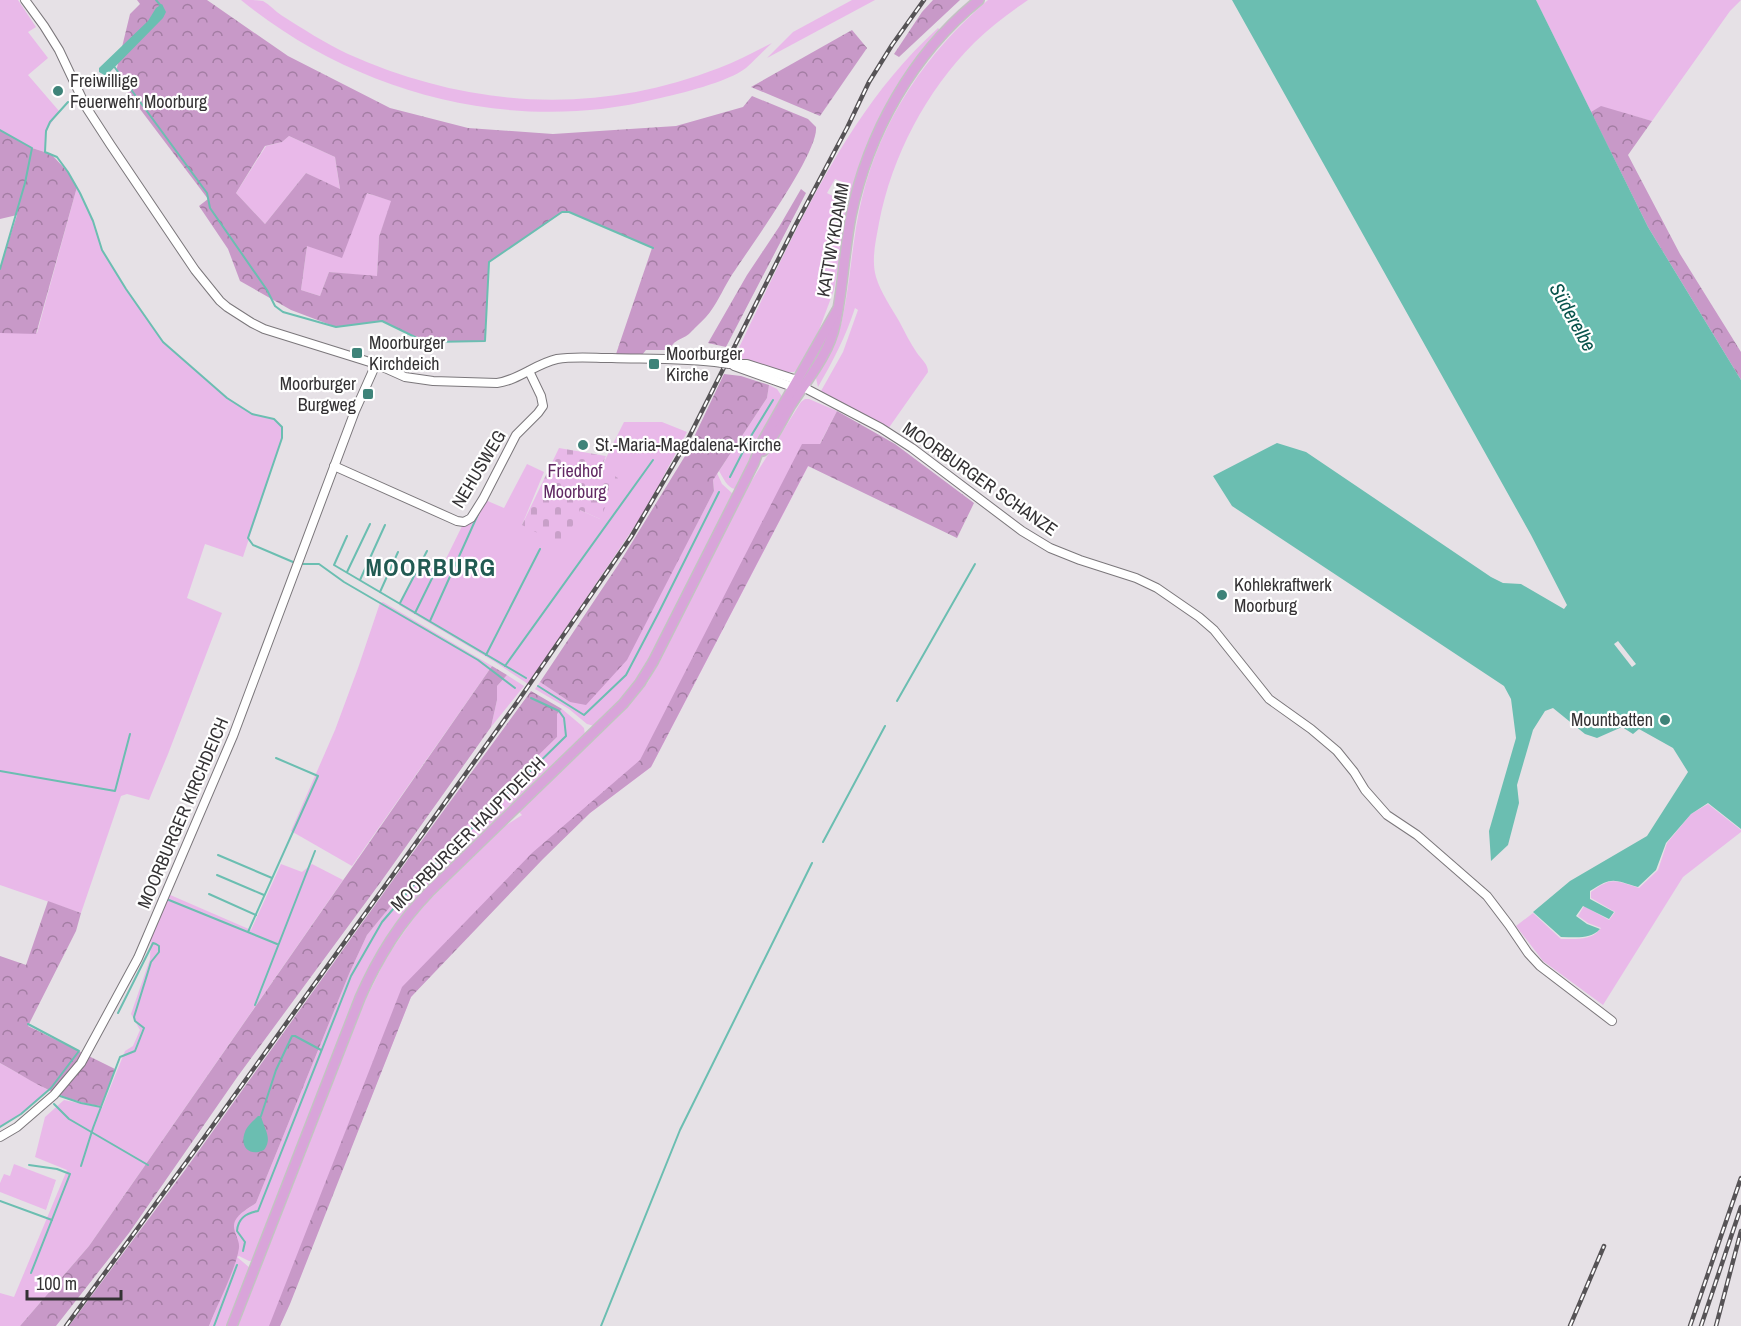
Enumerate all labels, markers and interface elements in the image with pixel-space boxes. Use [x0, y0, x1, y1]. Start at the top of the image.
place label: Freiwillige Feuerwehr Moorburg [70, 68, 208, 114]
marker: Freiwillige Feuerwehr Moorburg [51, 84, 65, 98]
street label: KATTWYKDAMM [810, 181, 855, 299]
water label: Süderelbe [1544, 278, 1603, 356]
place label: Moorburger Kirchdeich [369, 330, 445, 376]
place label: Moorburger Kirche [666, 341, 742, 387]
marker: Moorburger Kirchdeich [350, 346, 364, 360]
marker: Moorburger Kirche [647, 357, 661, 371]
place label: Moorburger Burgweg [280, 371, 357, 417]
marker: Moorburger Burgweg [361, 387, 375, 401]
street label: MOORBURGER SCHANZE [898, 416, 1063, 542]
street label: NEHUSWEG [445, 425, 512, 512]
place label: St.-Maria-Magdalena-Kirche [595, 432, 781, 457]
marker: St.-Maria-Magdalena-Kirche [576, 438, 590, 452]
park label: Friedhof Moorburg [543, 458, 607, 504]
district label: MOORBURG [365, 551, 497, 583]
place label: Kohlekraftwerk Moorburg [1234, 572, 1332, 618]
marker: Kohlekraftwerk Moorburg [1215, 588, 1229, 602]
place label: Mountbatten [1571, 707, 1653, 732]
marker: Mountbatten [1658, 713, 1672, 727]
street label: MOORBURGER KIRCHDEICH [131, 714, 234, 912]
street label: MOORBURGER HAUPTDEICH [385, 751, 550, 916]
scale bar [27, 1263, 122, 1301]
text: 100 m [36, 1271, 77, 1296]

